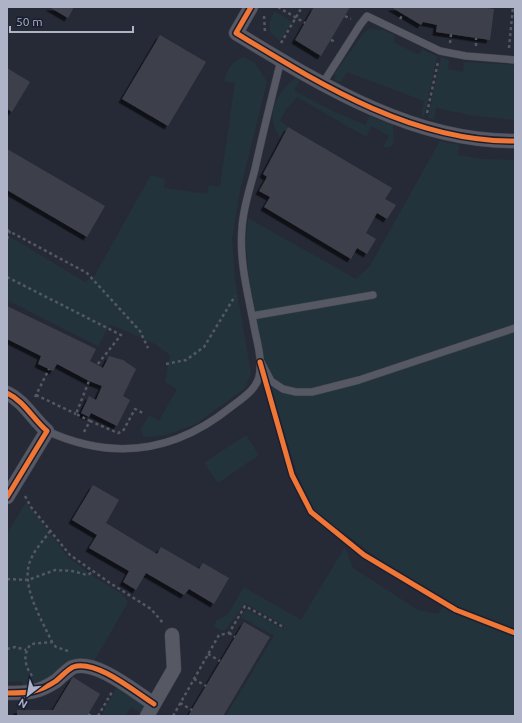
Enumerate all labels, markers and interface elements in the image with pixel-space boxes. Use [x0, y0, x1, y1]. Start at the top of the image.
scale bar [10, 8, 133, 34]
text: 50 m [16, 15, 43, 28]
north arrow [8, 675, 48, 715]
text: N [16, 696, 29, 711]

